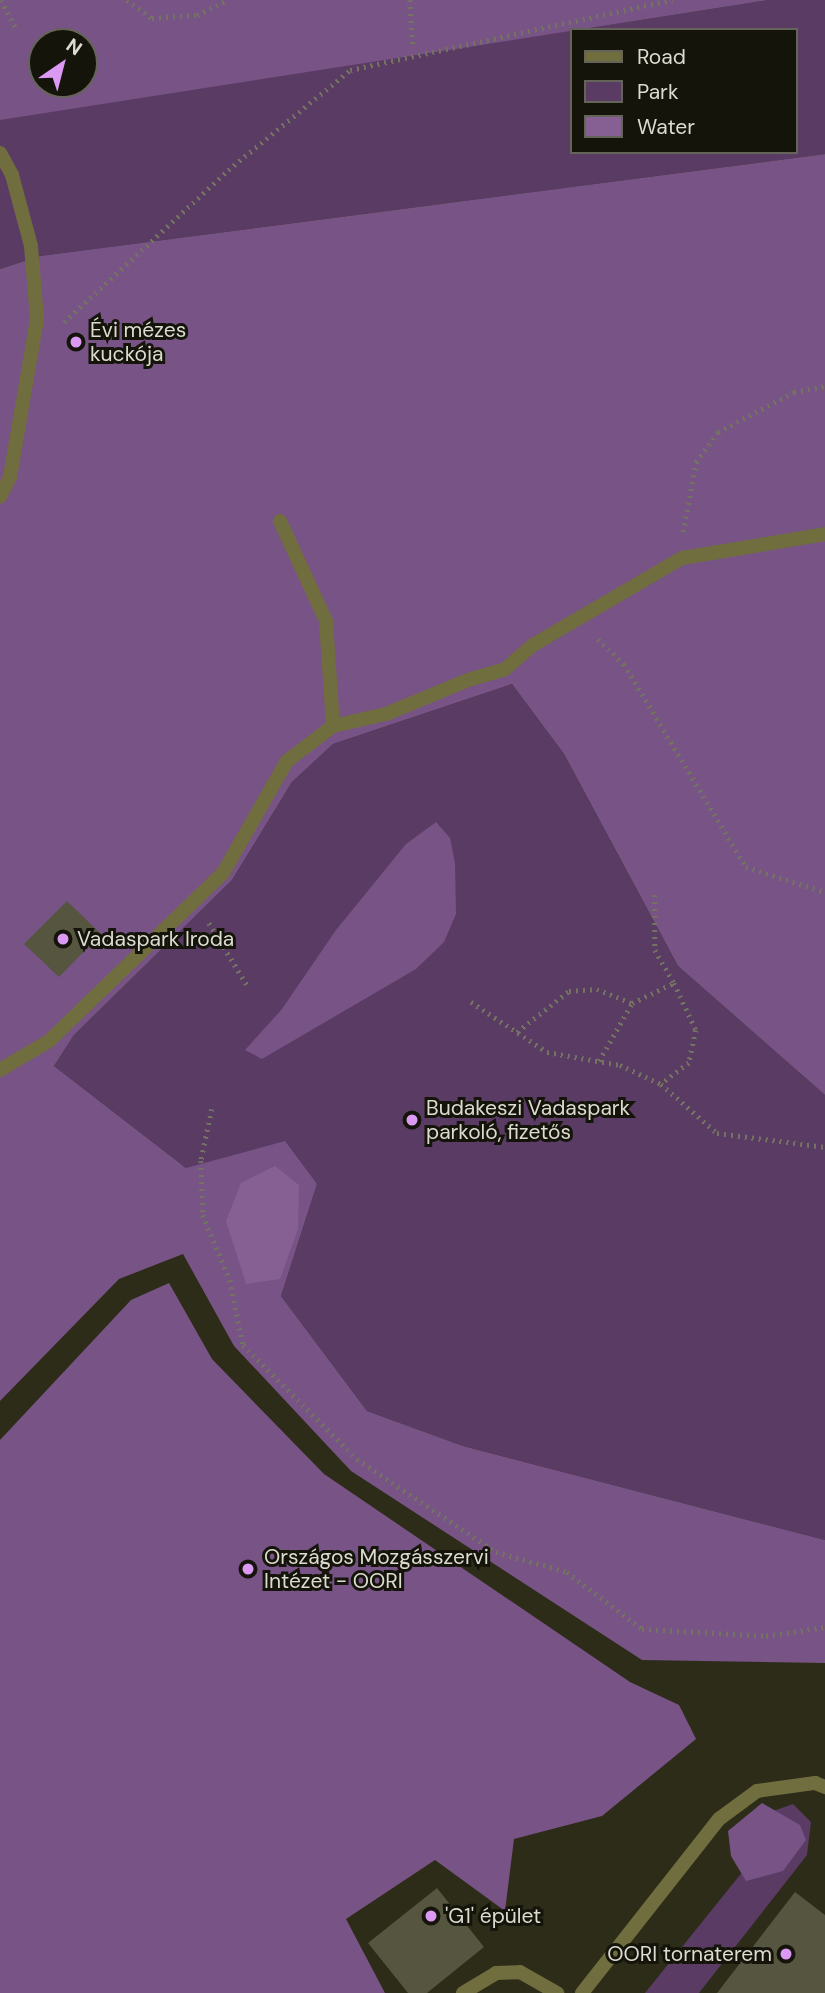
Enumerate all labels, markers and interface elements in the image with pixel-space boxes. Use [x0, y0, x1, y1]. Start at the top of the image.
north arrow [28, 28, 98, 98]
legend [570, 28, 797, 154]
text: N [61, 33, 87, 61]
text: Road [637, 43, 686, 71]
text: Park [637, 78, 678, 106]
text: Water [637, 113, 695, 141]
place label: Évi mézes kuckója [90, 317, 186, 367]
marker: Évi mézes kuckója [68, 334, 84, 350]
place label: Vadaspark Iroda [77, 926, 234, 952]
marker: Vadaspark Iroda [55, 931, 71, 947]
place label: Budakeszi Vadaspark parkoló, fizetős [426, 1095, 630, 1145]
marker: Budakeszi Vadaspark parkoló, fizetős [404, 1112, 420, 1128]
place label: Országos Mozgásszervi Intézet - OORI [264, 1544, 489, 1594]
marker: Országos Mozgásszervi Intézet - OORI [238, 1559, 258, 1579]
place label: 'G1' épület [445, 1903, 541, 1929]
marker: 'G1' épület [423, 1908, 439, 1924]
place label: OORI tornaterem [607, 1941, 772, 1967]
marker: OORI tornaterem [778, 1946, 794, 1962]

